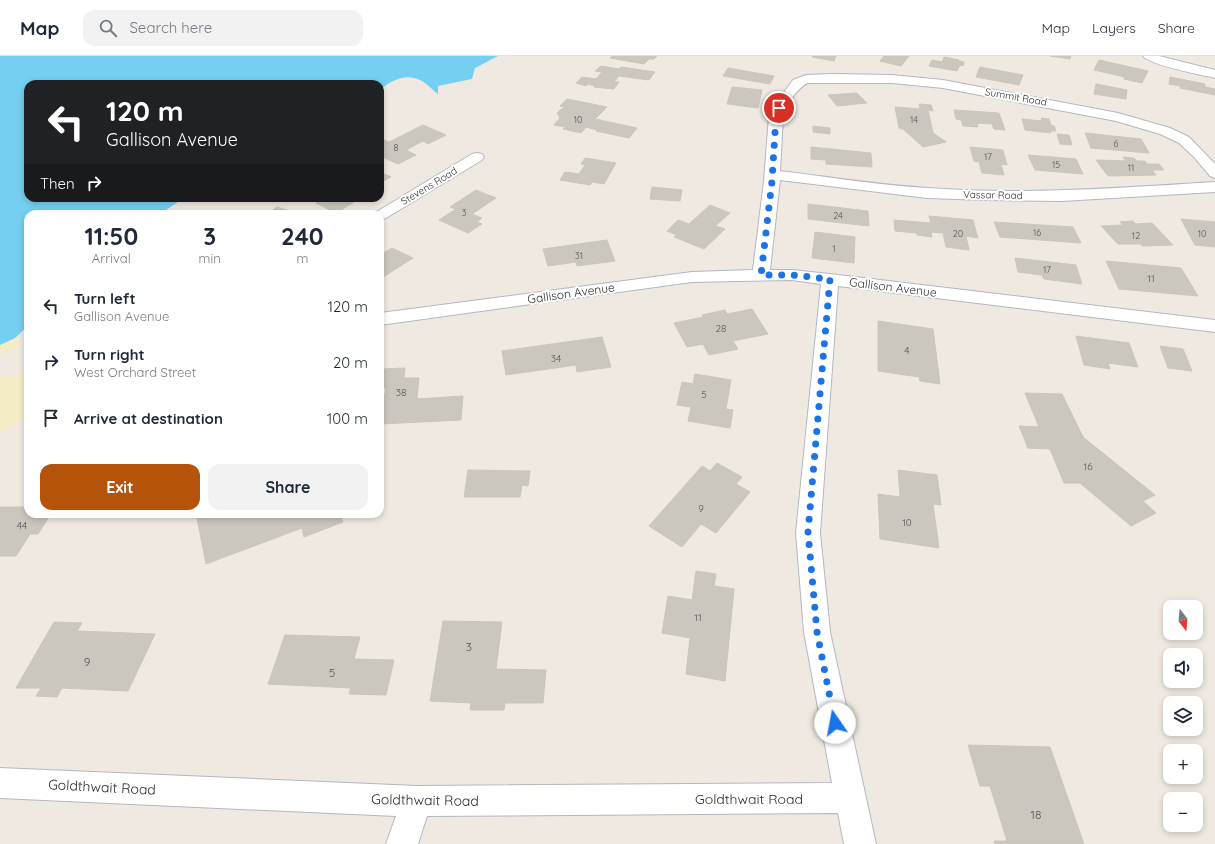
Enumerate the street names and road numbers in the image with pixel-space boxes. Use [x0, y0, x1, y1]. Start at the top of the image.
street label: Summit Road [984, 85, 1048, 109]
street label: Stevens Road [398, 164, 460, 208]
street label: Vassar Road [963, 188, 1023, 202]
street label: Gallison Avenue [848, 274, 938, 300]
street label: Gallison Avenue [526, 279, 616, 307]
street label: Goldthwait Road [48, 775, 156, 799]
street label: Goldthwait Road [371, 790, 479, 810]
street label: Goldthwait Road [695, 790, 803, 808]

